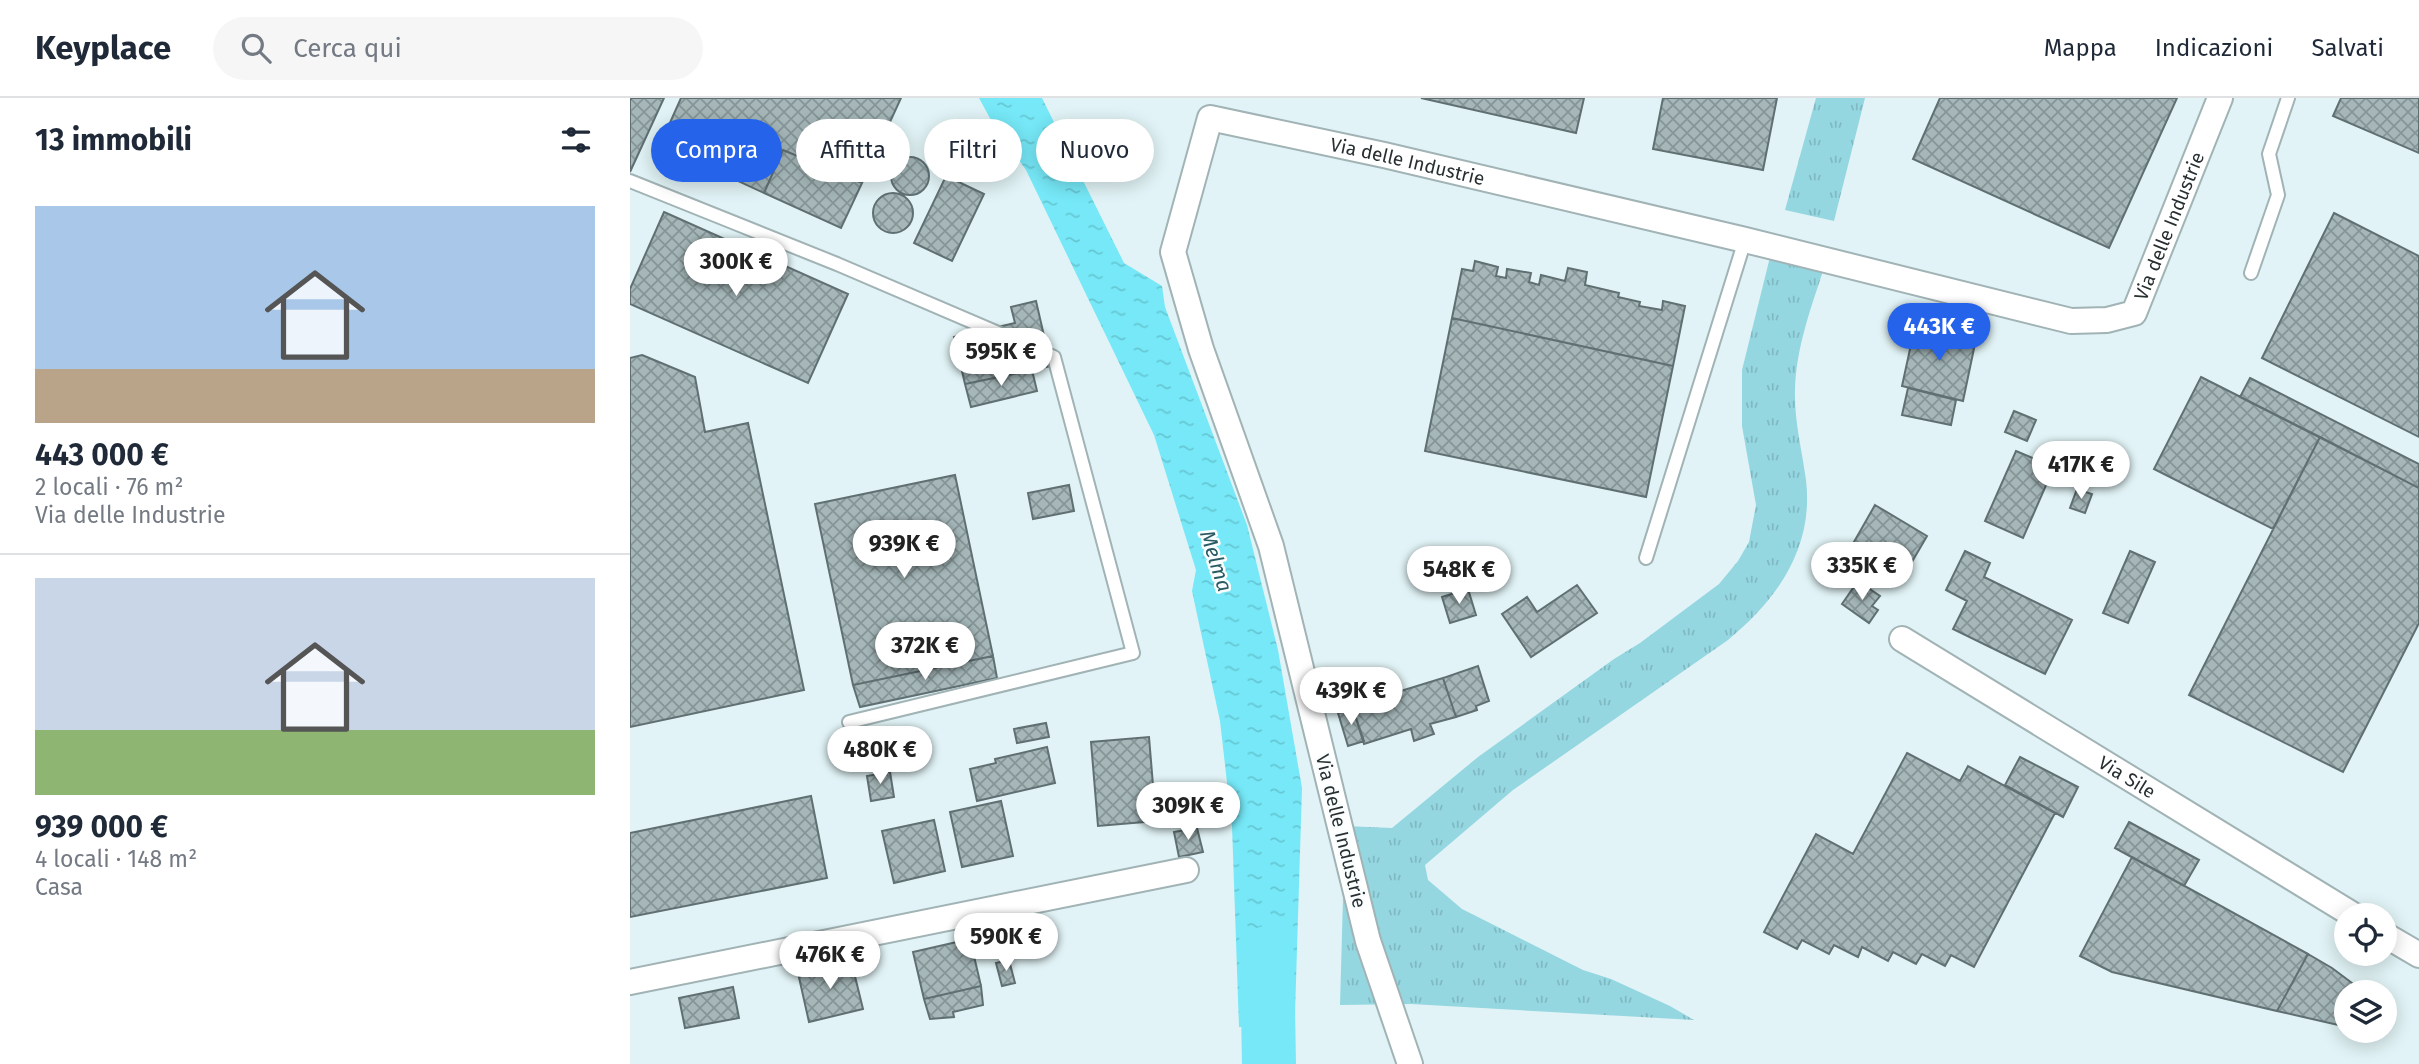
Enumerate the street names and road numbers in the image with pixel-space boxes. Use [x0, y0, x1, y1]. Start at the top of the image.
street label: Via delle Industrie [1328, 132, 1487, 190]
street label: Via delle Industrie [2129, 149, 2209, 303]
street label: Via Sile [2094, 751, 2160, 803]
street label: Via delle Industrie [1311, 752, 1371, 910]

